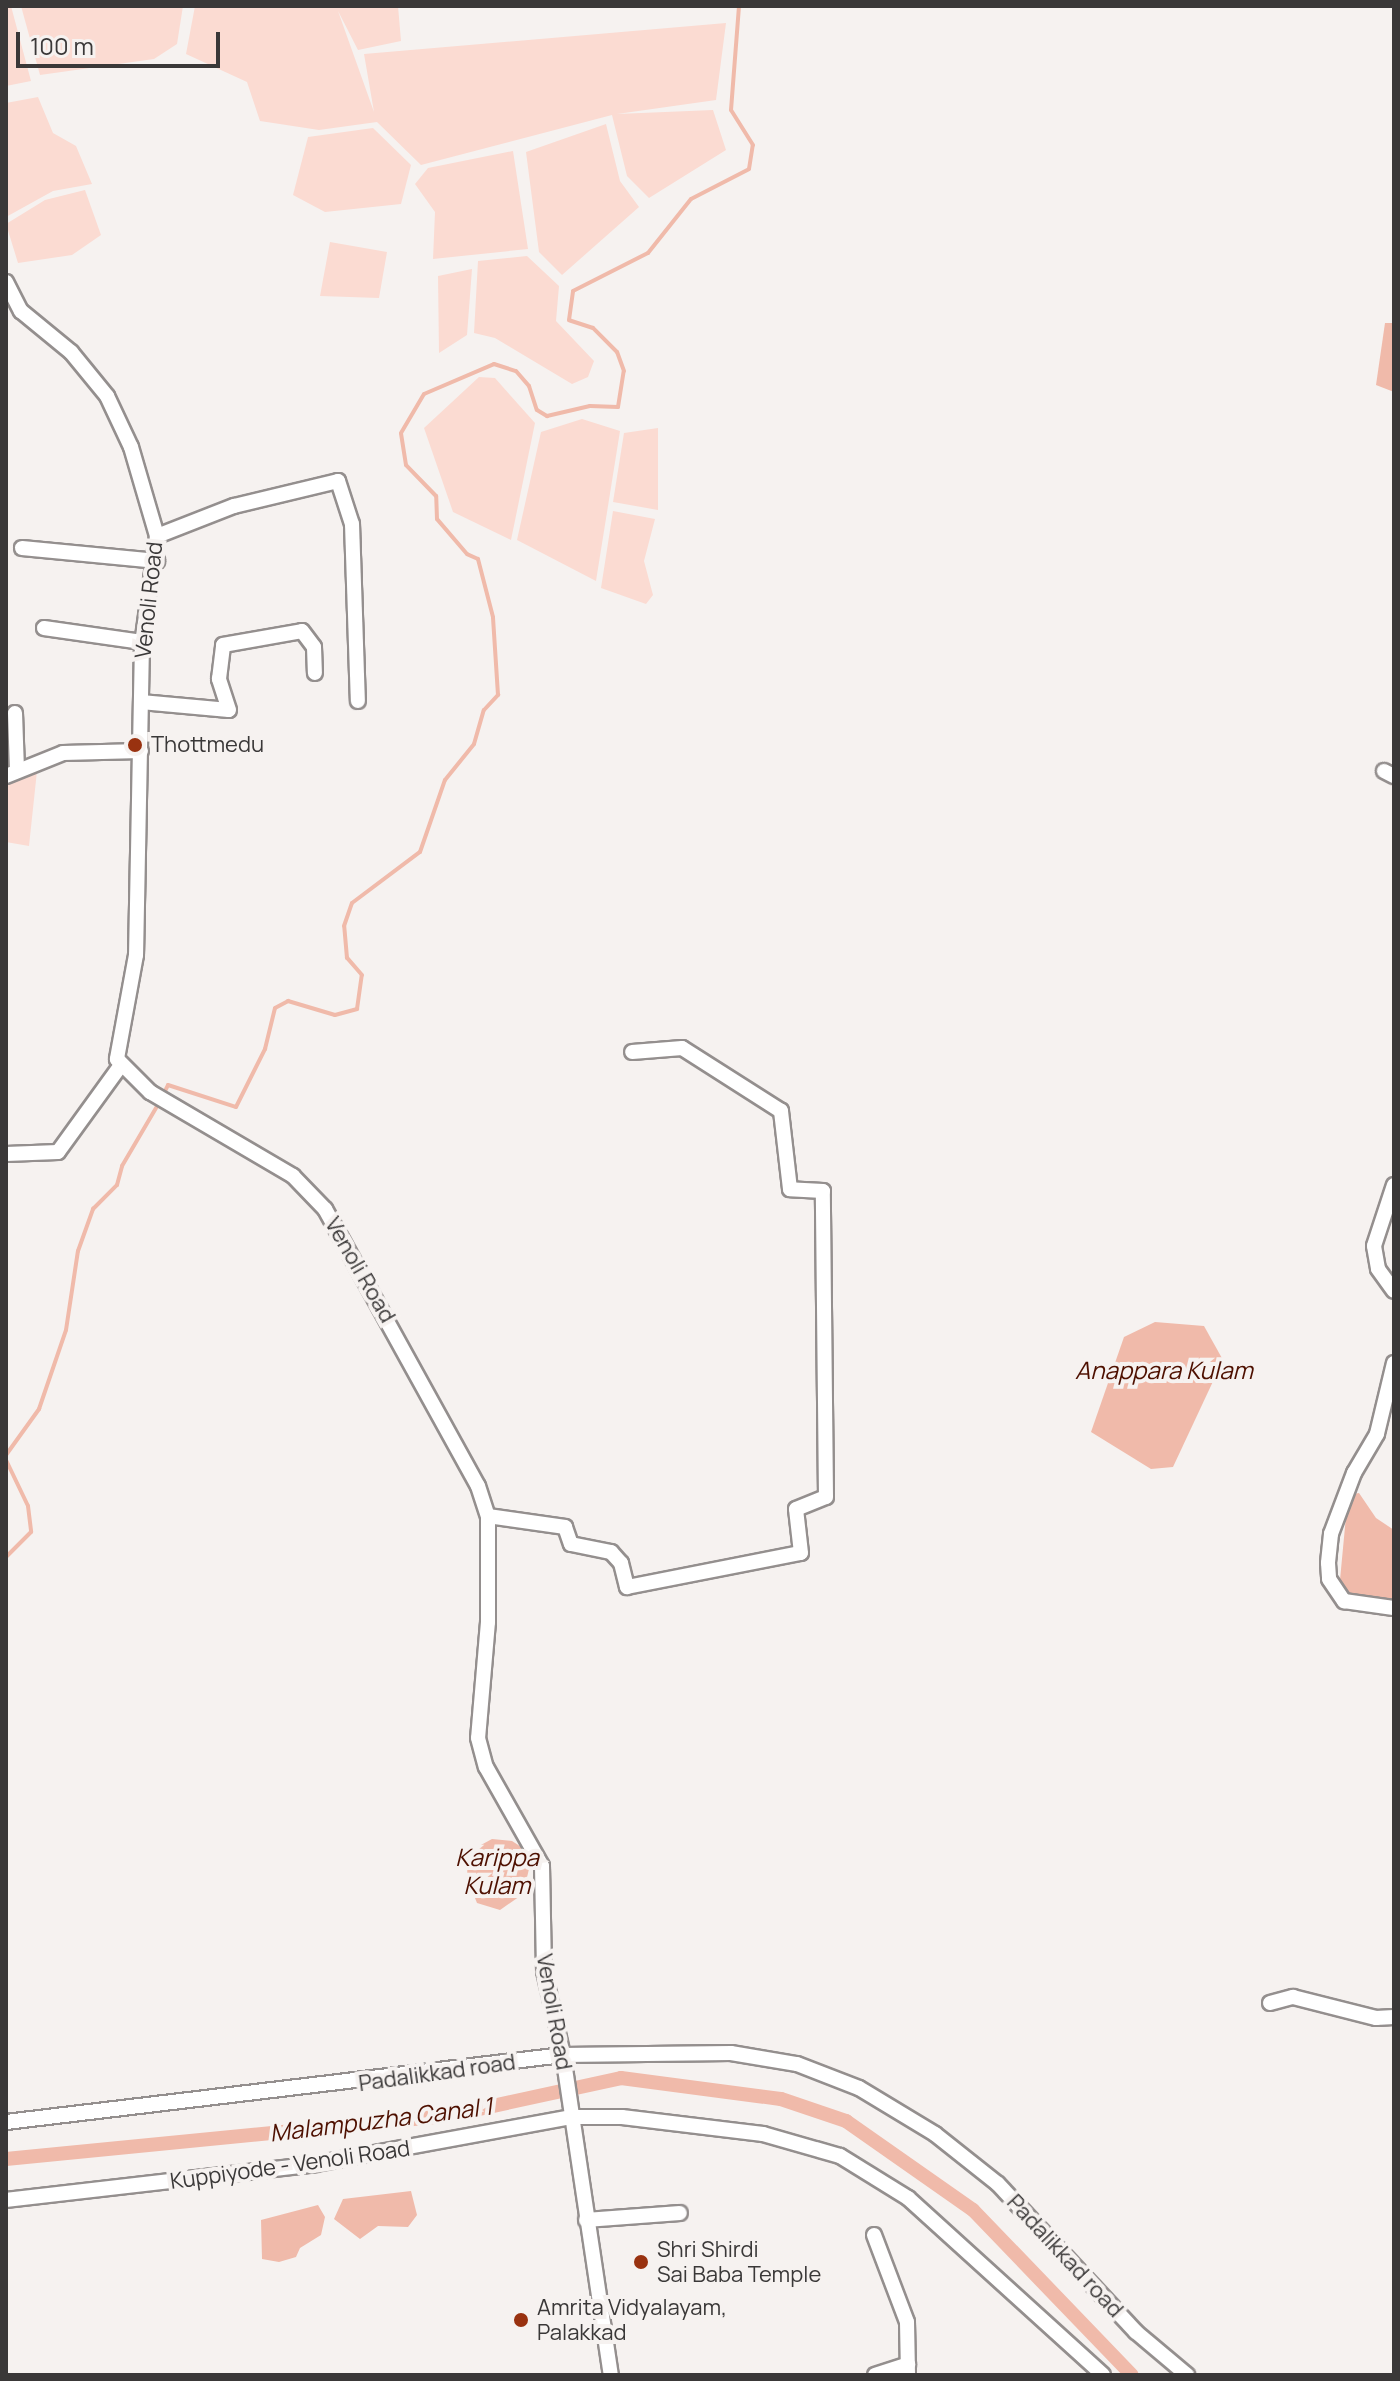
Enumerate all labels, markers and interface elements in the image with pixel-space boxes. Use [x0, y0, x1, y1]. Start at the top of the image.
scale bar [20, 16, 224, 66]
text: 100 m [30, 29, 94, 62]
street label: Venoli Road [130, 540, 168, 660]
place label: Thottmedu [151, 732, 264, 758]
marker: Thottmedu [126, 736, 144, 754]
street label: Venoli Road [319, 1213, 401, 1327]
water label: Anappara Kulam [1075, 1356, 1253, 1384]
water label: Karippa Kulam [455, 1843, 539, 1899]
street label: Venoli Road [531, 1952, 577, 2072]
street label: Padalikkad road [357, 2049, 517, 2097]
water label: Malampuzha Canal 1 [268, 2091, 494, 2147]
street label: Kuppiyode - Venoli Road [168, 2135, 412, 2195]
street label: Padalikkad road [1001, 2189, 1129, 2323]
place label: Shri Shirdi Sai Baba Temple [657, 2236, 821, 2288]
marker: Shri Shirdi Sai Baba Temple [632, 2253, 650, 2271]
place label: Amrita Vidyalayam, Palakkad [537, 2294, 727, 2346]
marker: Amrita Vidyalayam, Palakkad [512, 2311, 530, 2329]

